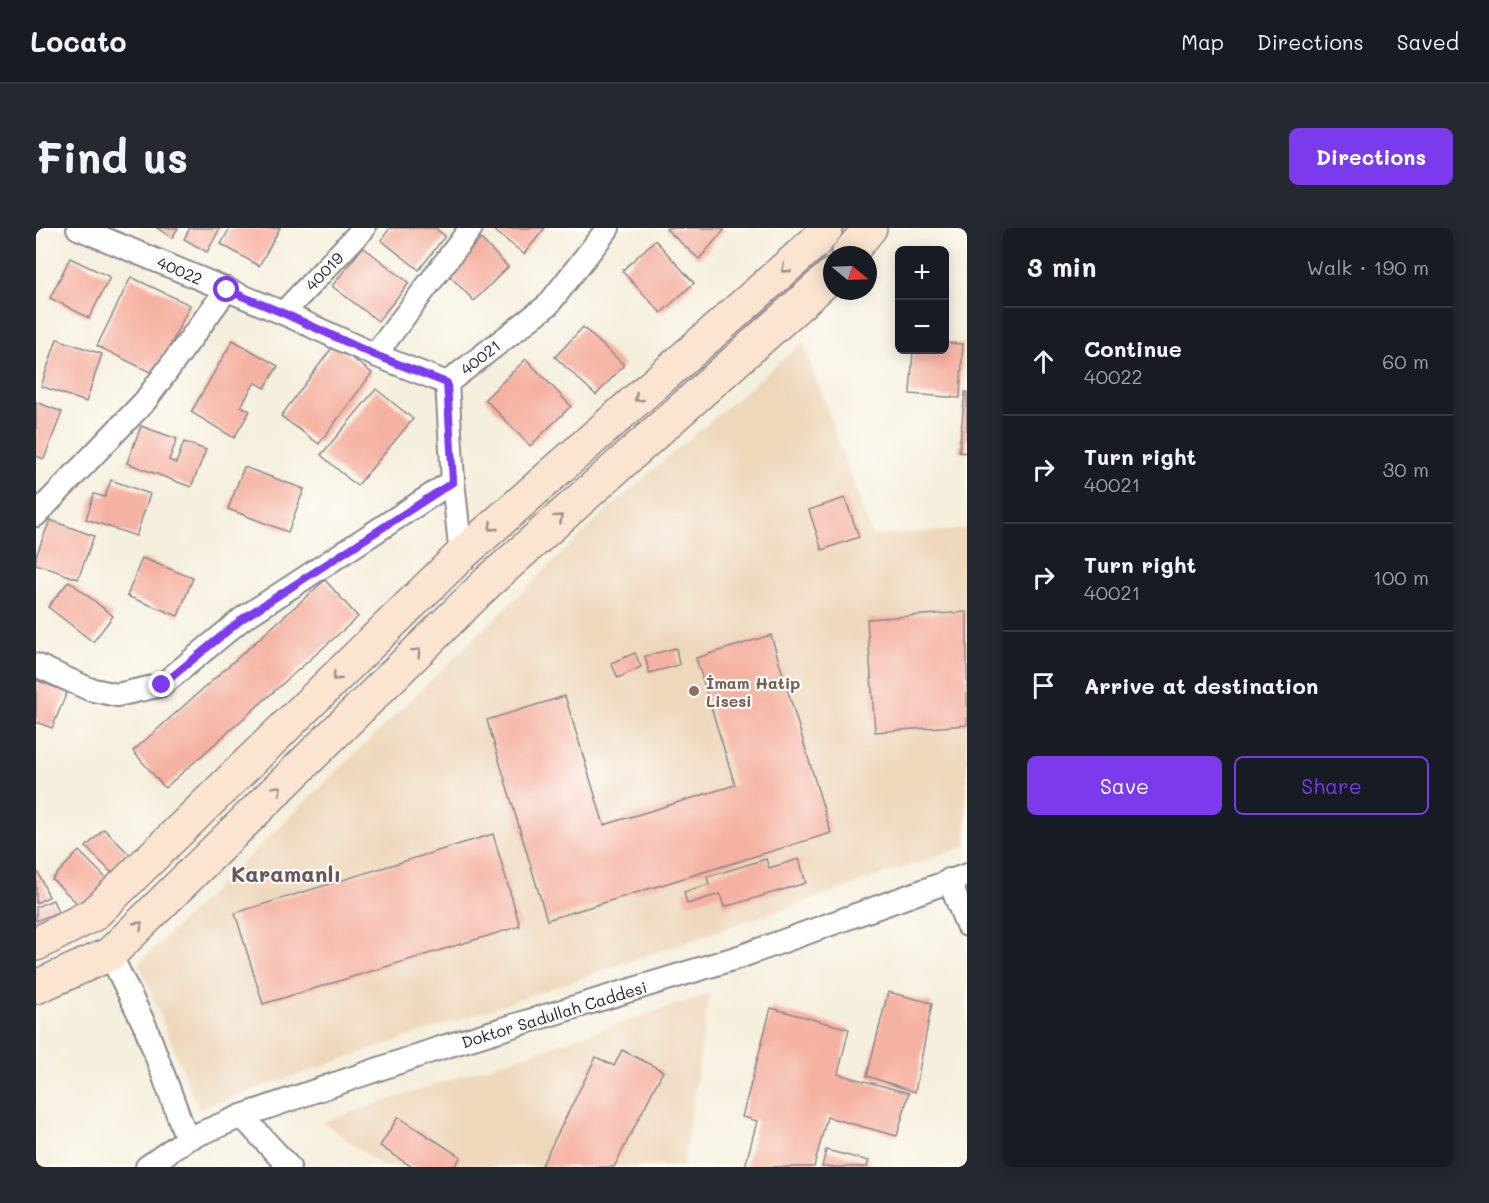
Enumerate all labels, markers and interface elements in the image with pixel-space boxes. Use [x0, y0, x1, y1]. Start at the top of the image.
text: Locato [30, 23, 127, 59]
text: Map [1181, 28, 1224, 55]
text: Directions [1257, 28, 1364, 55]
text: Saved [1397, 28, 1459, 55]
button: Directions [1289, 128, 1453, 185]
text: Find us [36, 129, 188, 184]
north arrow [823, 246, 877, 300]
map controls [895, 246, 949, 354]
button: + [895, 246, 949, 300]
street label: 40019 [301, 247, 347, 295]
text: 3 min [1027, 250, 1096, 284]
street label: 40022 [154, 251, 206, 289]
text: Walk · 190 m [1306, 254, 1429, 280]
one-way arrow [781, 262, 791, 273]
route start [213, 276, 239, 302]
button: − [895, 300, 949, 354]
text: Continue [1084, 334, 1182, 363]
street label: 40021 [456, 335, 504, 379]
icon: ahead [1027, 345, 1060, 378]
text: 60 m [1382, 348, 1429, 374]
text: 40022 [1084, 363, 1143, 389]
one-way arrow [634, 391, 645, 402]
text: Turn right [1084, 442, 1196, 471]
icon: right [1027, 453, 1060, 486]
text: 30 m [1383, 456, 1429, 482]
text: 40021 [1084, 471, 1141, 497]
one-way arrow [552, 515, 563, 526]
one-way arrow [488, 520, 499, 531]
text: Turn right [1084, 550, 1196, 579]
icon: right [1027, 561, 1060, 594]
text: 100 m [1373, 564, 1429, 590]
text: 40021 [1084, 579, 1141, 605]
one-way arrow [411, 648, 421, 659]
one-way arrow [333, 669, 344, 680]
icon: arrive [1027, 669, 1060, 702]
route end [148, 671, 174, 697]
text: Arrive at destination [1084, 671, 1319, 700]
place label: İmam Hatip Lisesi [706, 672, 800, 711]
marker: İmam Hatip Lisesi [687, 684, 701, 698]
button: Save [1027, 756, 1222, 815]
button: Share [1234, 756, 1429, 815]
one-way arrow [272, 785, 282, 796]
district label: Karamanlı [231, 859, 341, 888]
one-way arrow [132, 922, 143, 933]
street label: Doktor Sadullah Caddesi [459, 976, 649, 1052]

